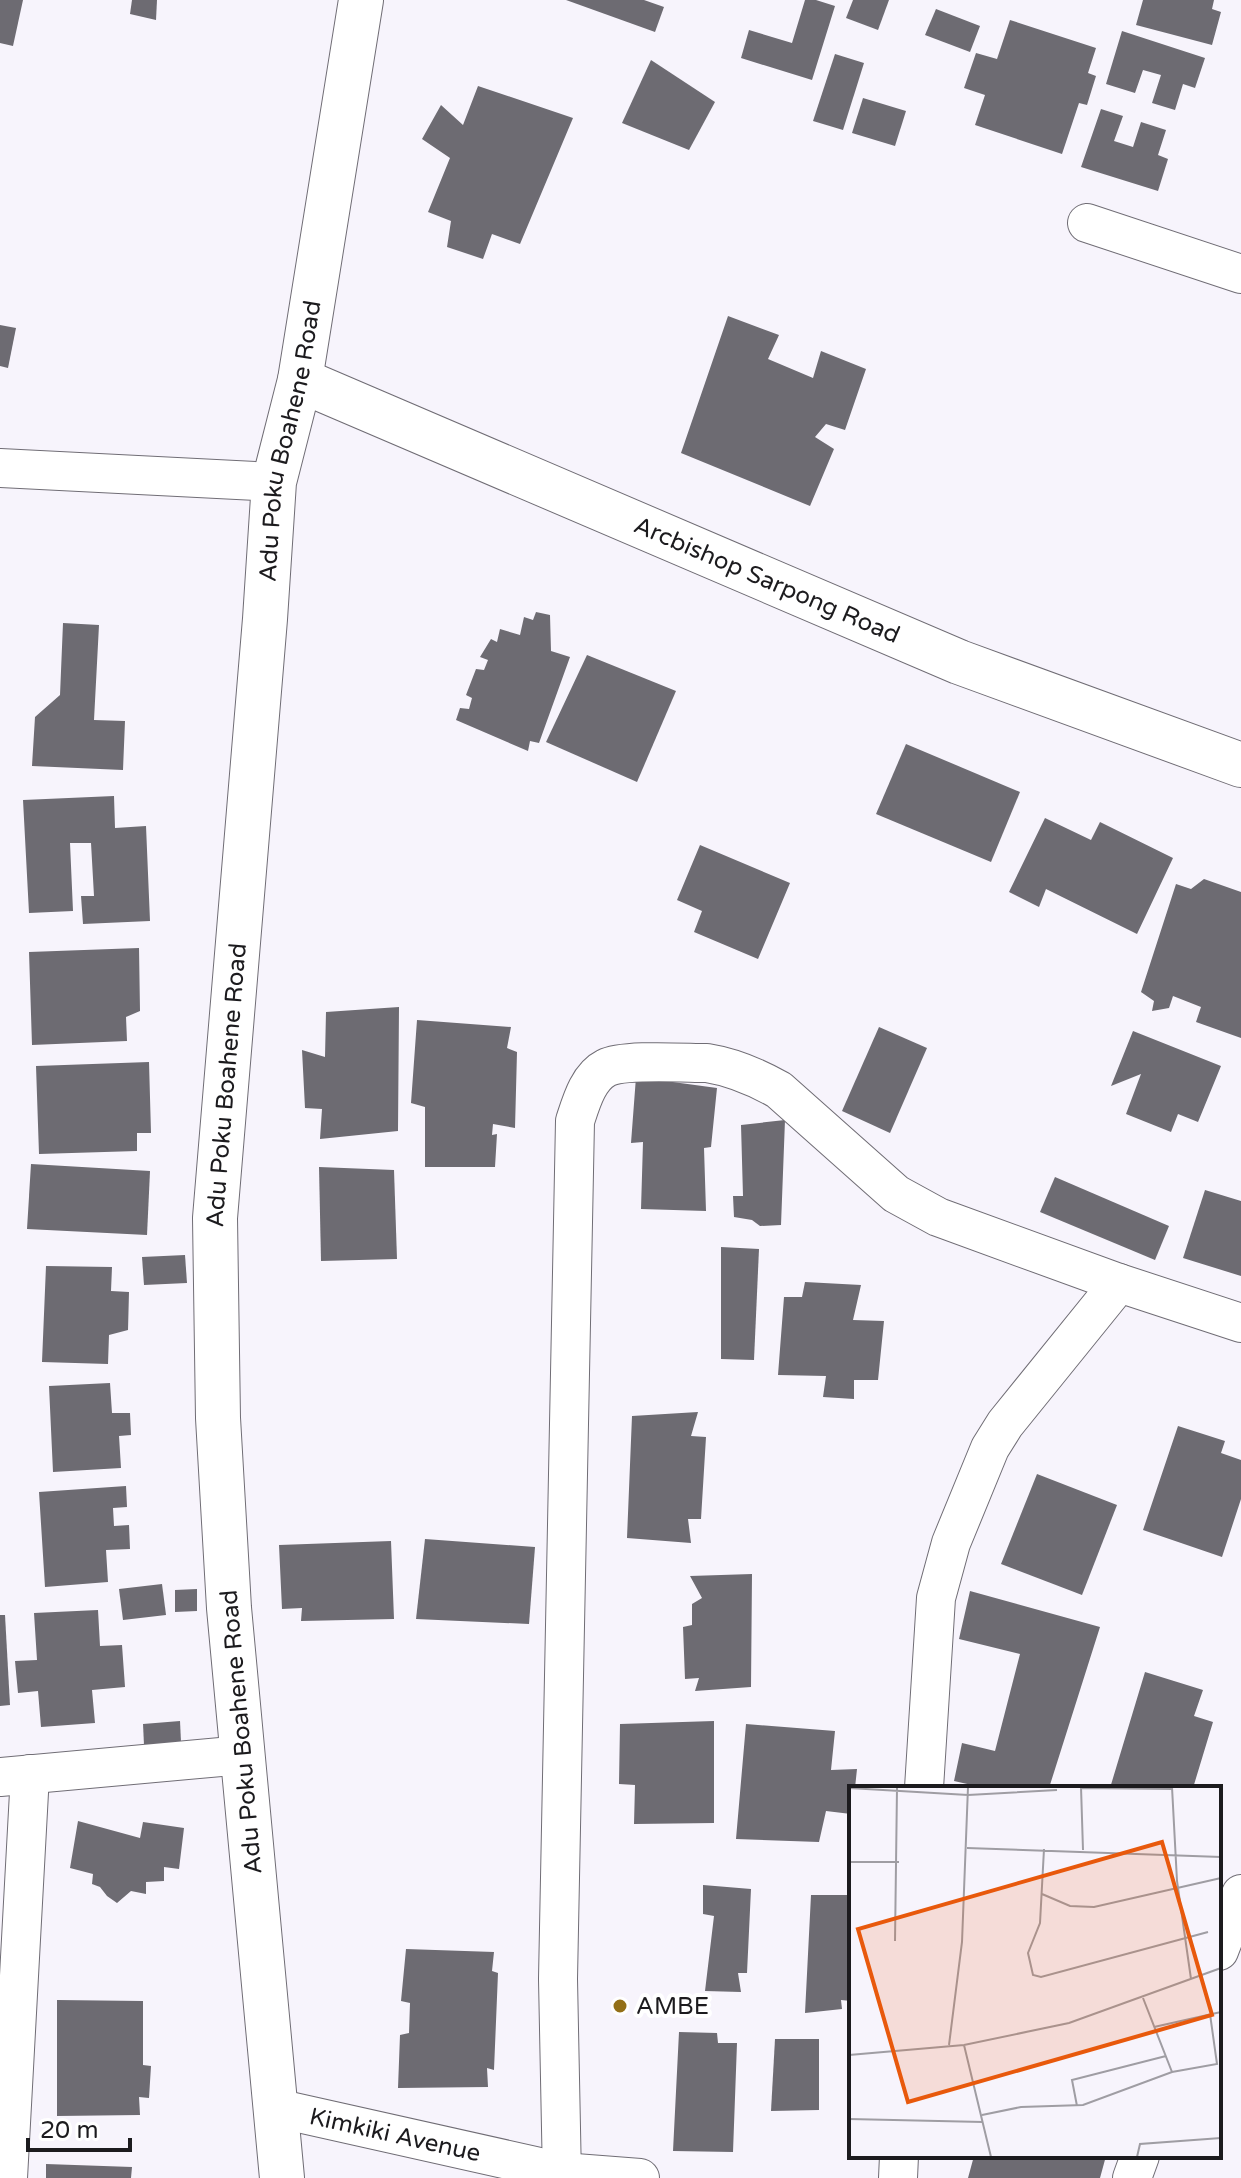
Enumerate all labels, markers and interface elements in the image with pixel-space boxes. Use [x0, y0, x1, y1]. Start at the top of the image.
street label: Adu Poku Boahene Road [253, 298, 328, 583]
street label: Arcbishop Sarpong Road [630, 511, 904, 650]
street label: Adu Poku Boahene Road [201, 942, 253, 1228]
street label: Adu Poku Boahene Road [215, 1588, 268, 1875]
inset map [849, 1786, 1221, 2158]
place label: AMBE [636, 1992, 709, 2021]
marker: AMBE [611, 1997, 629, 2015]
scale bar [28, 2102, 130, 2152]
street label: Kimkiki Avenue [307, 2102, 483, 2168]
text: 20 m [40, 2116, 98, 2145]

